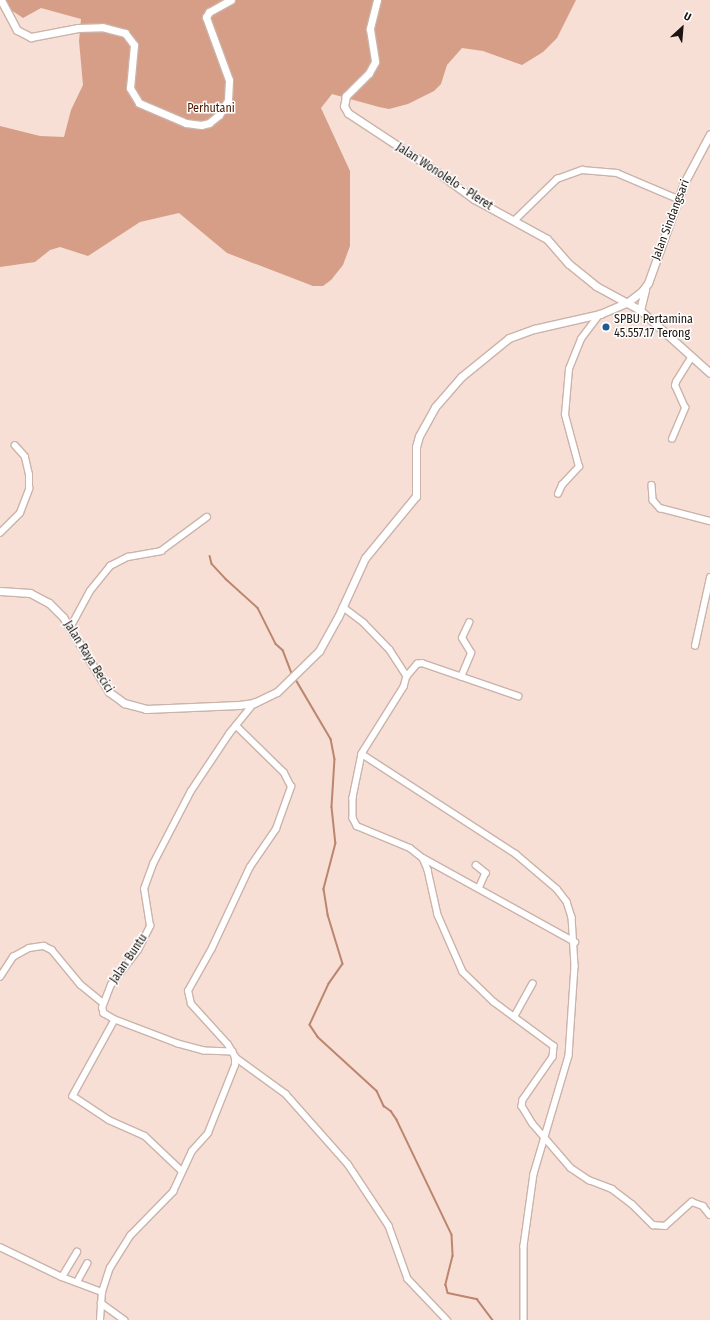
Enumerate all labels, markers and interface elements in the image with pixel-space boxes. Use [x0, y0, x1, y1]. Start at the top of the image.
north arrow [662, 8, 702, 48]
text: U [682, 10, 693, 24]
park label: Perhutani [187, 102, 235, 116]
street label: Jalan Wonolelo - Pleret [393, 140, 495, 214]
street label: Jalan Sindangsari [649, 178, 693, 262]
place label: SPBU Pertamina 45.557.17 Terong [614, 313, 693, 341]
marker: SPBU Pertamina 45.557.17 Terong [601, 322, 611, 332]
street label: Jalan Raya Becici [60, 618, 116, 696]
street label: Jalan Buntu [107, 932, 151, 986]

